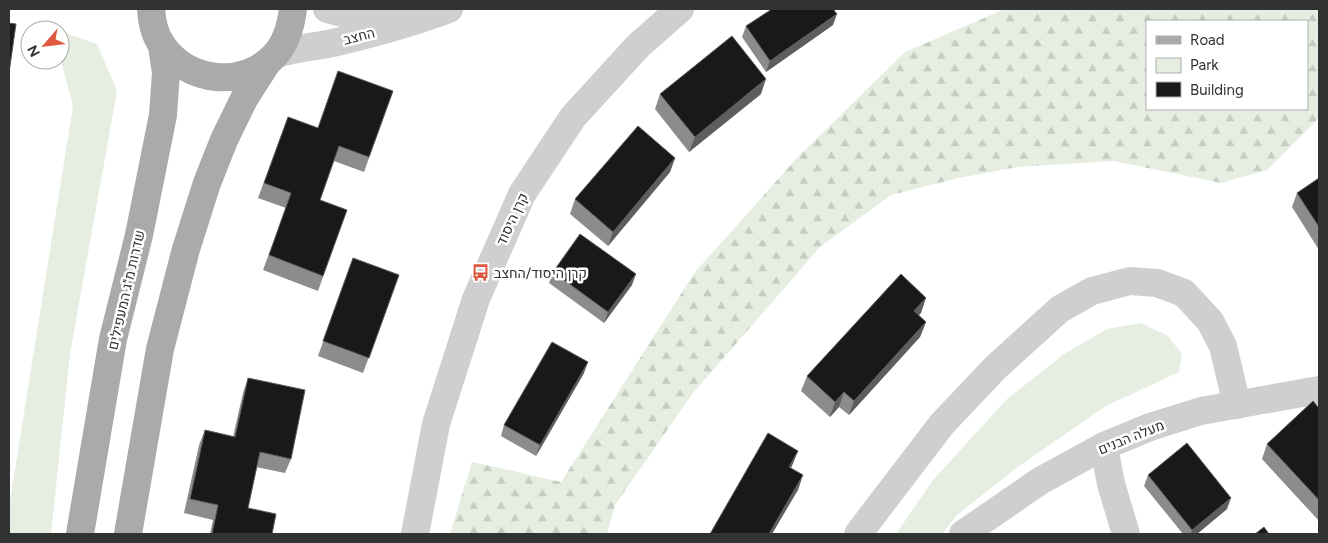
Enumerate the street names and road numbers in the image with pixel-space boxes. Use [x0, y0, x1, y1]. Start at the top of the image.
street label: החצב [342, 24, 377, 49]
street label: קרן היסוד [493, 190, 532, 248]
street label: שדרות מ"ג המעפילים [104, 229, 149, 352]
street label: מעלה הבנים [1096, 417, 1167, 458]

